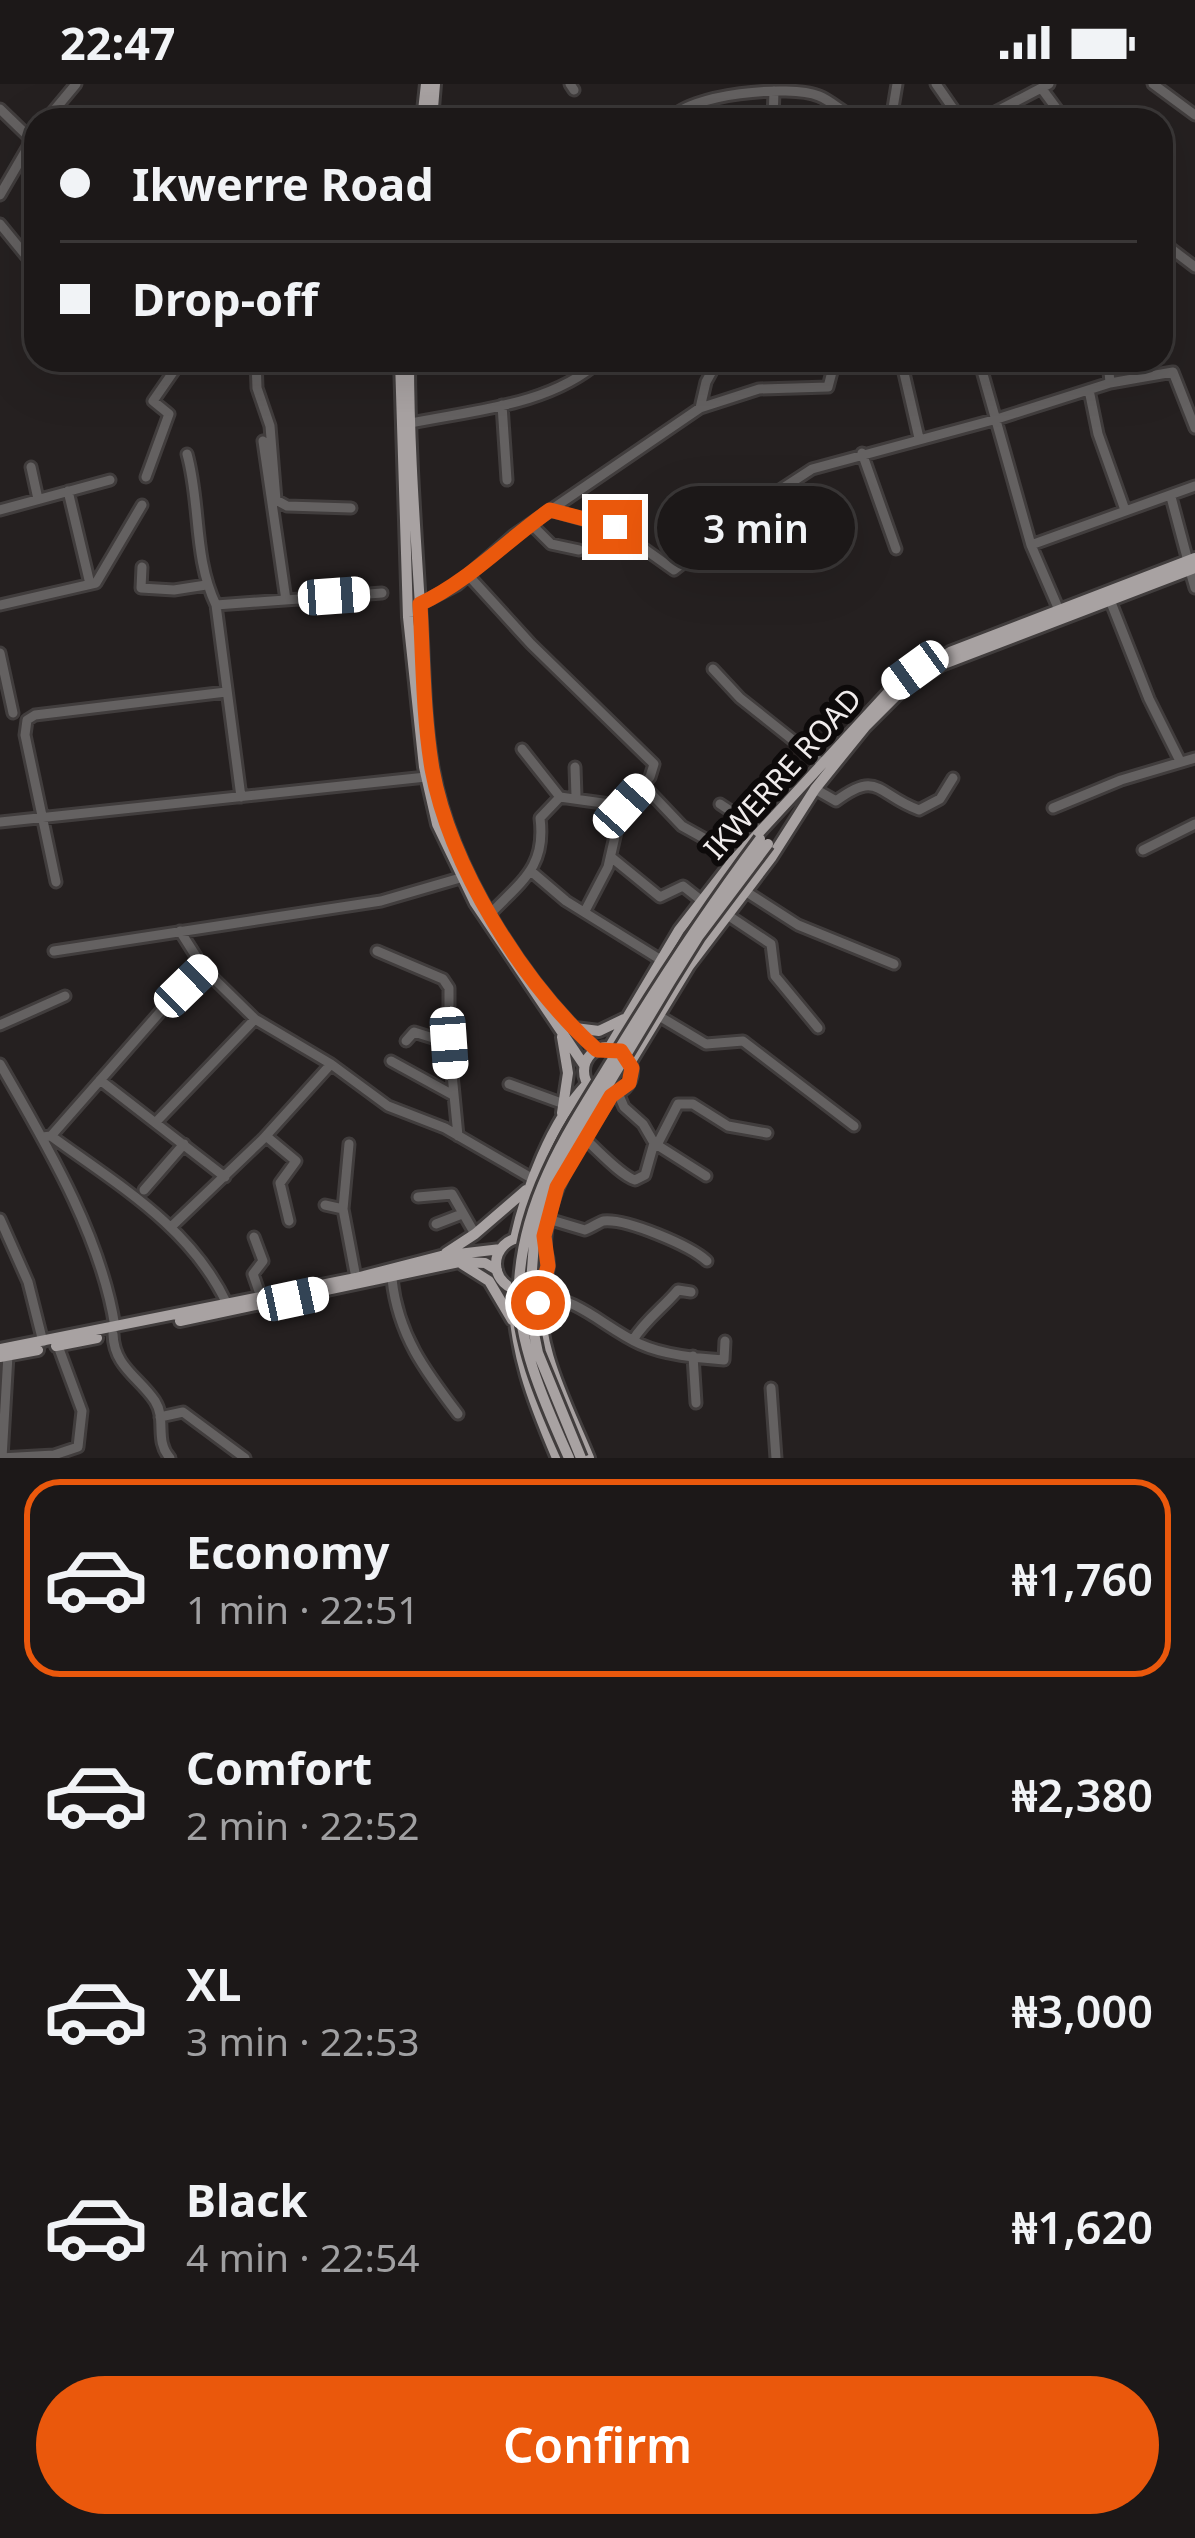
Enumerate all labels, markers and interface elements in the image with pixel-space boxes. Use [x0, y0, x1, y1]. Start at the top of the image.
text: 22:47 [60, 12, 176, 73]
text: Ikwerre Road [132, 153, 434, 214]
text: Drop-off [132, 268, 318, 329]
callout: 3 min [657, 485, 855, 569]
route end [588, 500, 642, 554]
text: 3 min [703, 501, 809, 554]
car [297, 576, 371, 616]
car [875, 634, 955, 706]
street label: IKWERRE ROAD [694, 678, 870, 868]
car [587, 767, 661, 845]
car [148, 948, 224, 1024]
car [429, 1006, 469, 1080]
car [254, 1274, 332, 1324]
route start [511, 1276, 565, 1330]
text: Economy [186, 1521, 390, 1582]
icon: car [42, 1524, 150, 1632]
text: ₦1,760 [1012, 1548, 1153, 1609]
text: 1 min · 22:51 [186, 1582, 420, 1635]
text: Comfort [186, 1737, 372, 1798]
icon: car [42, 1740, 150, 1848]
text: ₦2,380 [1012, 1764, 1153, 1825]
text: 2 min · 22:52 [186, 1798, 420, 1851]
text: XL [186, 1953, 241, 2014]
icon: car [42, 1956, 150, 2064]
text: ₦3,000 [1012, 1980, 1153, 2041]
text: 3 min · 22:53 [186, 2014, 420, 2067]
text: Black [186, 2169, 307, 2230]
icon: car [42, 2172, 150, 2280]
text: ₦1,620 [1012, 2196, 1153, 2257]
text: 4 min · 22:54 [186, 2230, 420, 2283]
button: Confirm [36, 2376, 1159, 2514]

